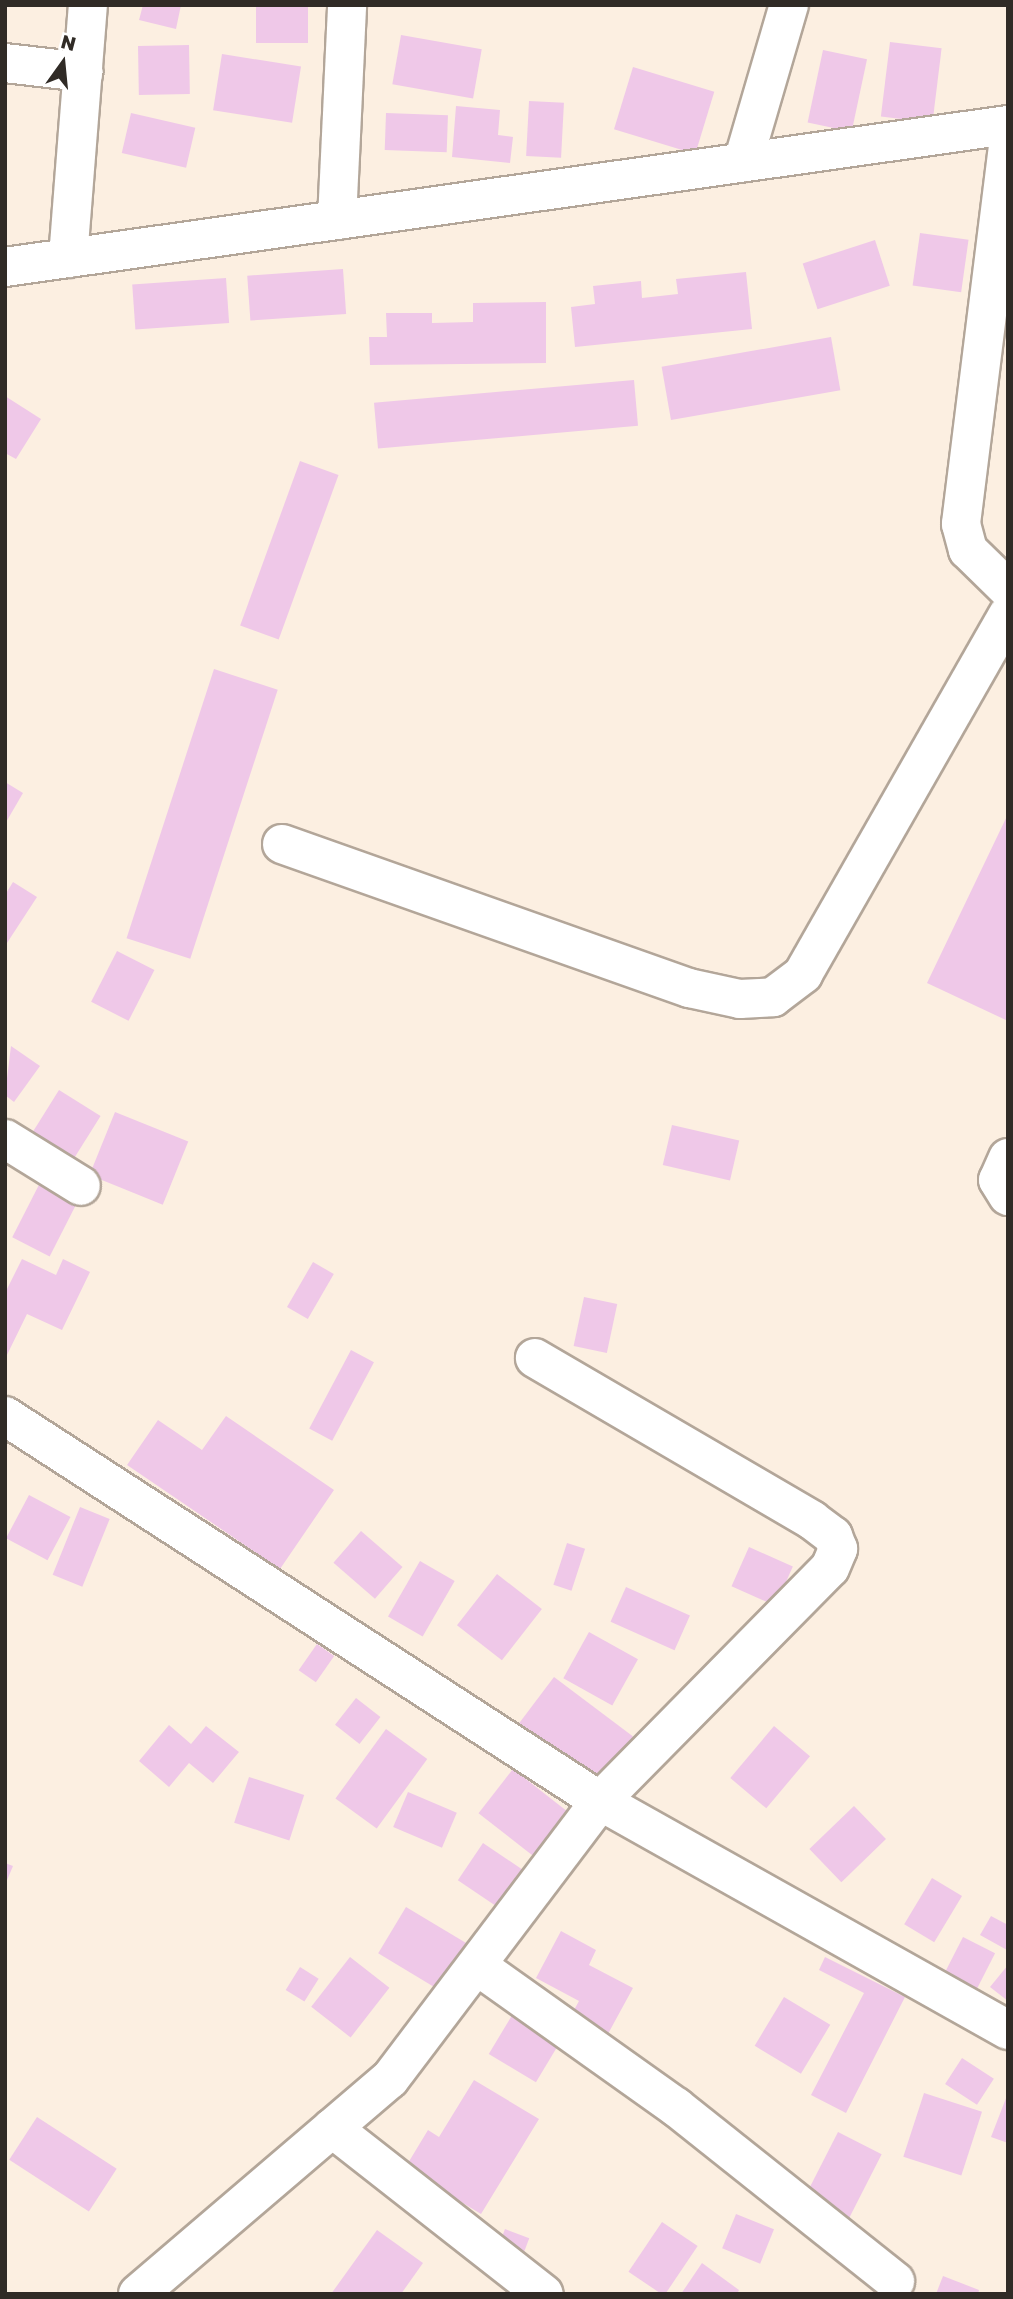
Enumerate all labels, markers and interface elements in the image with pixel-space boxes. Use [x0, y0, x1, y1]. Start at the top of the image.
north arrow [28, 28, 98, 98]
text: N [59, 29, 79, 55]

